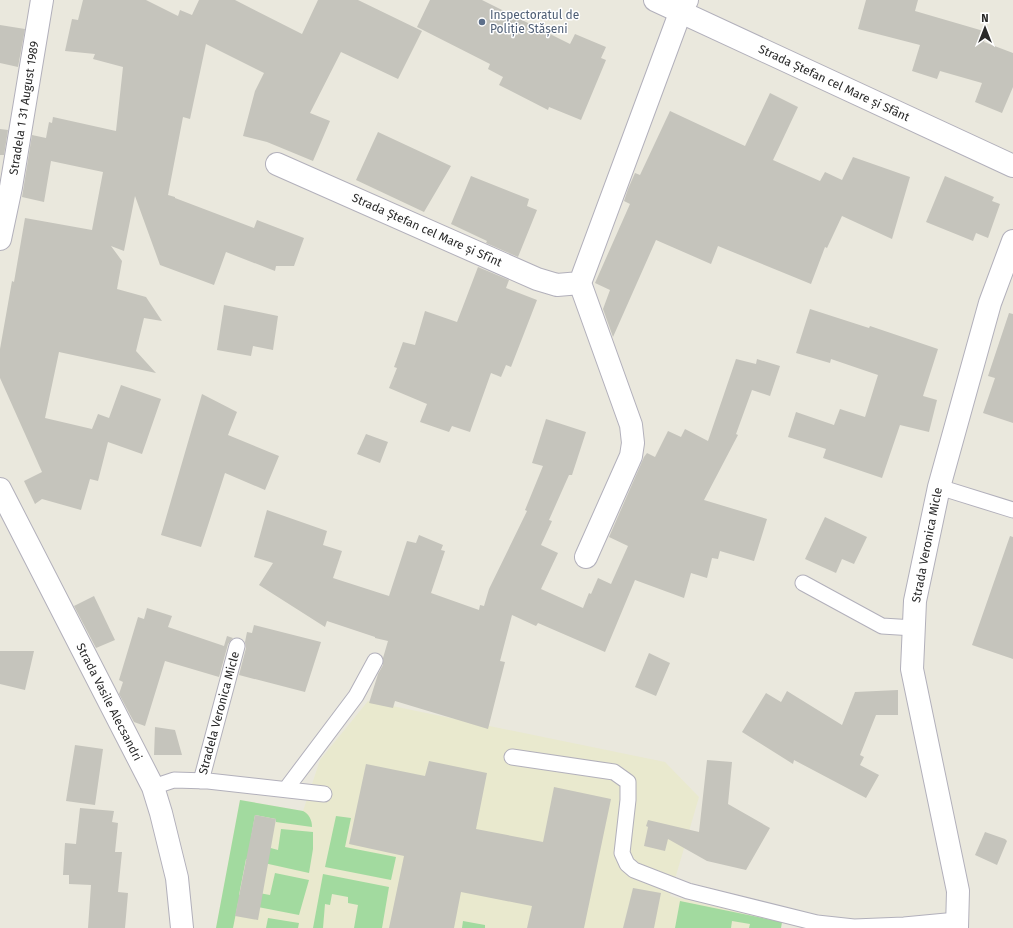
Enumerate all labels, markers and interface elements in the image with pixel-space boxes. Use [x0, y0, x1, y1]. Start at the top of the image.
place label: Inspectoratul de Poliție Stășeni [490, 8, 579, 37]
north arrow [965, 8, 1005, 48]
text: N [981, 12, 989, 25]
marker: Inspectoratul de Poliție Stășeni [477, 17, 487, 27]
street label: Stradela 1 31 August 1989 [7, 40, 41, 176]
street label: Strada Ștefan cel Mare și Sfânt [756, 42, 912, 125]
street label: Strada Ștefan cel Mare și Sfînt [349, 190, 505, 271]
street label: Strada Veronica Micle [909, 486, 945, 604]
street label: Strada Vasile Alecsandri [73, 641, 145, 763]
street label: Stradela Veronica Micle [196, 650, 242, 776]

